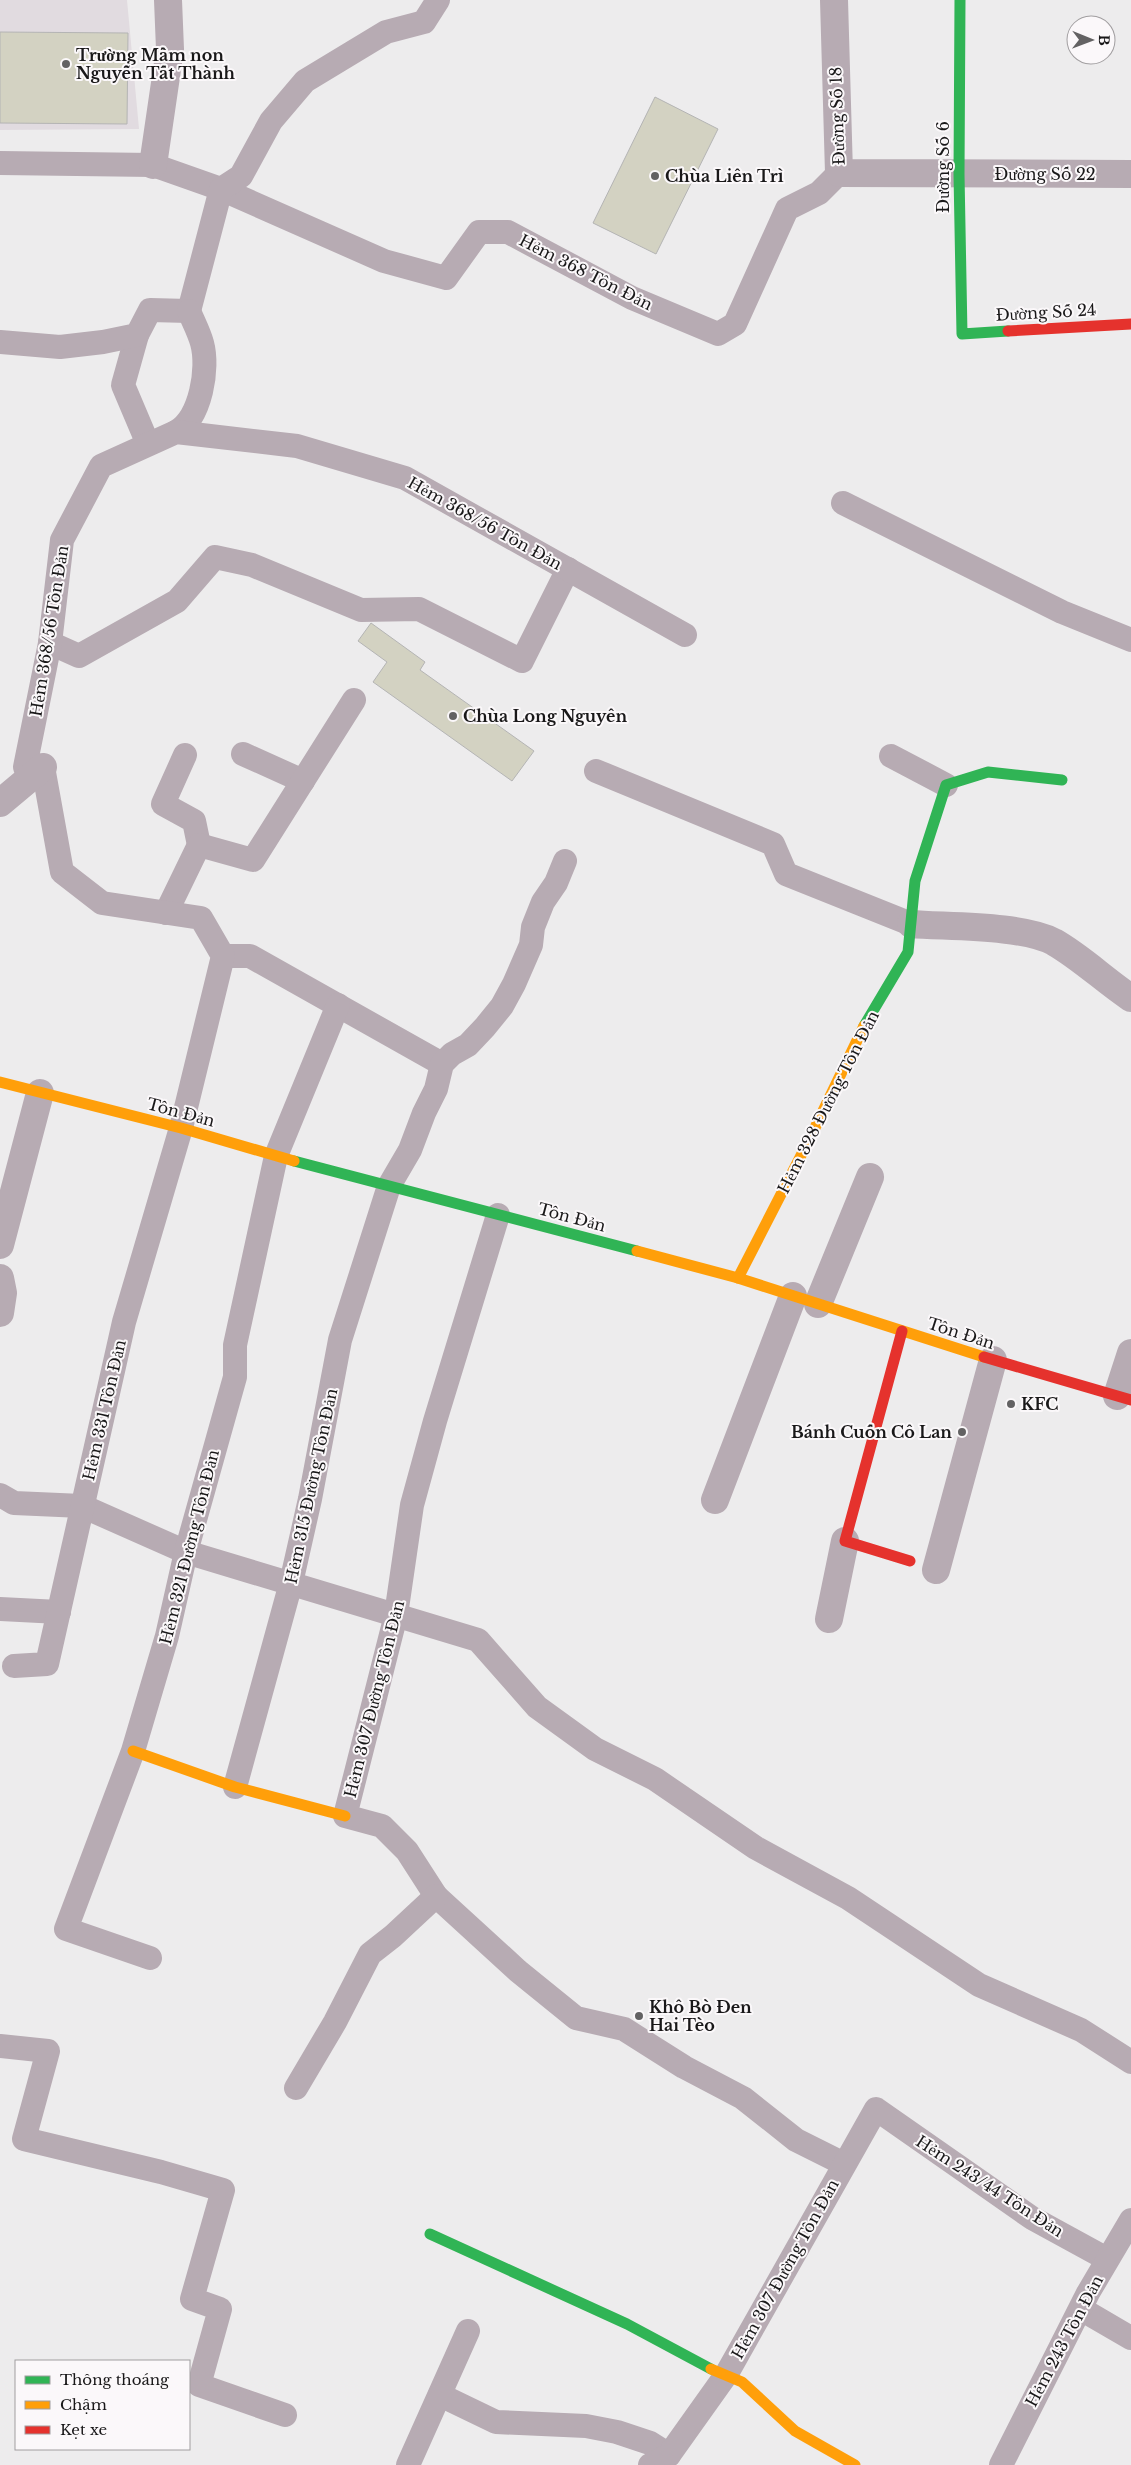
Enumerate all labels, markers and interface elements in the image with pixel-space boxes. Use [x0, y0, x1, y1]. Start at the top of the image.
north arrow [1066, 15, 1116, 65]
text: B [1095, 34, 1113, 46]
place label: Trường Mầm non Nguyễn Tất Thành [76, 45, 236, 83]
marker: Trường Mầm non Nguyễn Tất Thành [60, 58, 72, 70]
street label: Đường Số 18 [825, 66, 849, 166]
street label: Đường Số 6 [933, 121, 953, 213]
street label: Đường Số 22 [994, 164, 1096, 184]
place label: Chùa Liên Trì [665, 166, 784, 186]
marker: Chùa Liên Trì [649, 170, 661, 182]
street label: Hẻm 368 Tôn Đản [516, 230, 656, 314]
street label: Đường Số 24 [995, 299, 1097, 325]
street label: Hẻm 368/56 Tôn Đản [404, 472, 566, 574]
street label: Hẻm 368/56 Tôn Đản [26, 544, 72, 718]
place label: Chùa Long Nguyên [463, 706, 627, 726]
marker: Chùa Long Nguyên [447, 710, 459, 722]
street label: Hẻm 328 Đường Tôn Đản [773, 1007, 883, 1197]
street label: Tôn Đản [145, 1093, 217, 1131]
street label: Tôn Đản [536, 1198, 608, 1236]
street label: Tôn Đản [925, 1313, 997, 1353]
street label: Hẻm 331 Tôn Đản [78, 1338, 130, 1482]
street label: Hẻm 315 Đường Tôn Đản [280, 1386, 342, 1586]
place label: KFC [1021, 1394, 1058, 1414]
marker: KFC [1005, 1398, 1017, 1410]
place label: Bánh Cuốn Cô Lan [791, 1422, 952, 1442]
marker: Bánh Cuốn Cô Lan [956, 1426, 968, 1438]
street label: Hẻm 321 Đường Tôn Đản [155, 1447, 223, 1647]
street label: Hẻm 307 Đường Tôn Đản [340, 1598, 408, 1800]
place label: Khô Bò Đen Hai Tèo [649, 1997, 752, 2035]
marker: Khô Bò Đen Hai Tèo [633, 2010, 645, 2022]
street label: Hẻm 243/44 Tôn Đản [912, 2131, 1068, 2241]
street label: Hẻm 307 Đường Tôn Đản [727, 2175, 843, 2363]
street label: Hẻm 243 Tôn Đản [1021, 2272, 1107, 2410]
legend [15, 2360, 190, 2450]
text: Thông thoáng [60, 2370, 170, 2389]
text: Chậm [60, 2395, 107, 2414]
text: Kẹt xe [60, 2420, 107, 2439]

